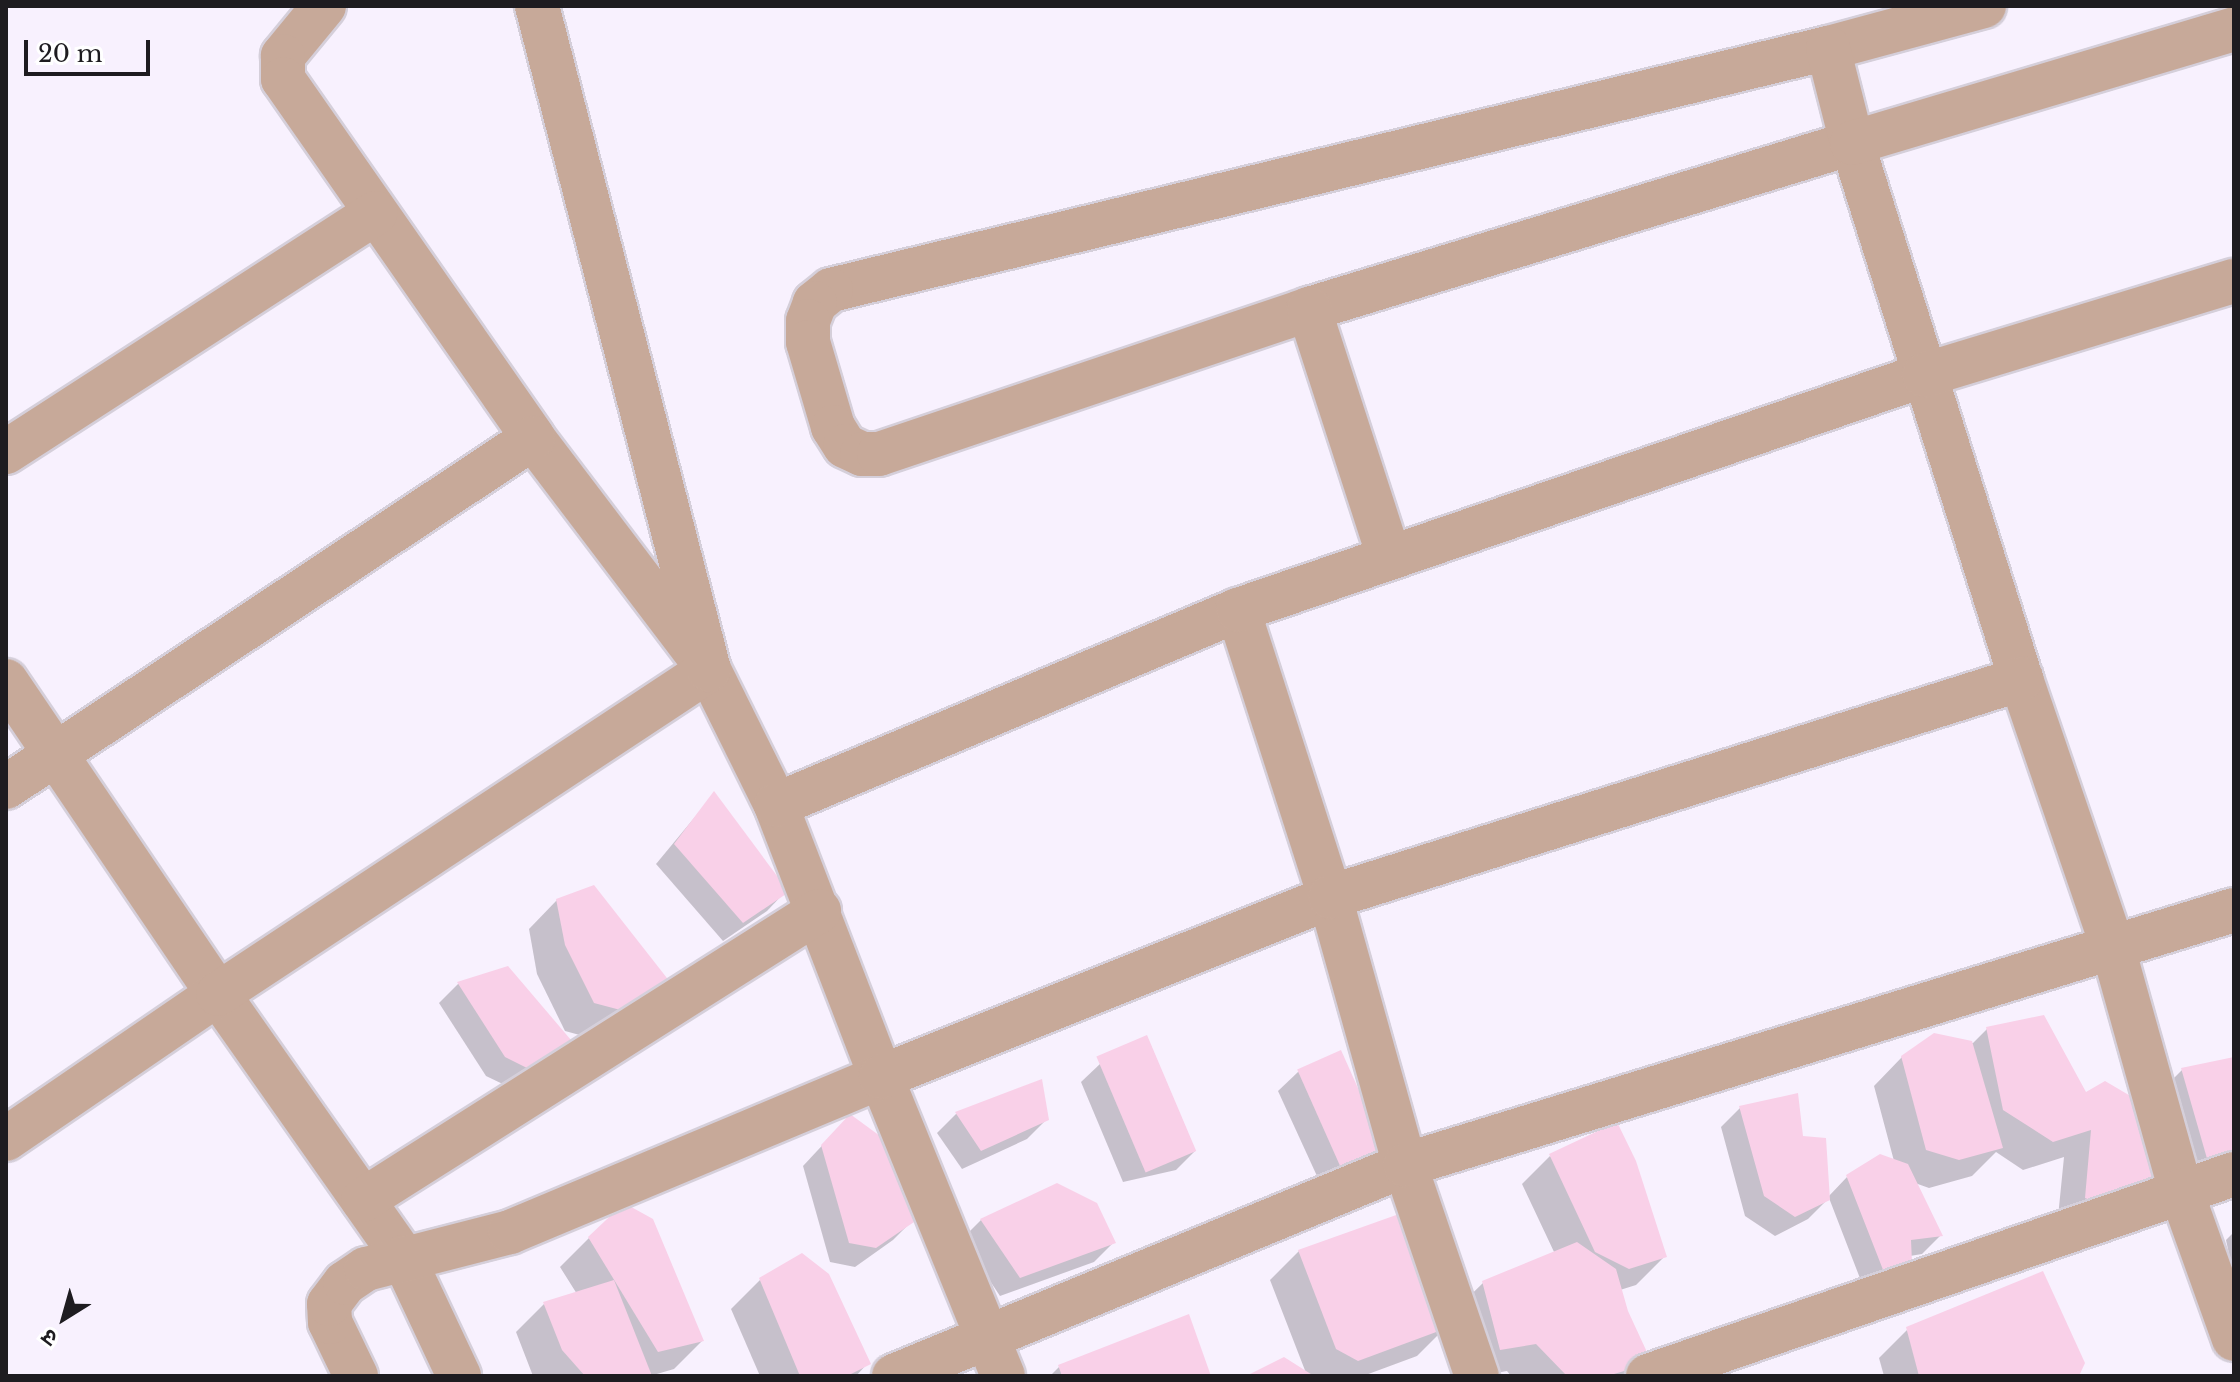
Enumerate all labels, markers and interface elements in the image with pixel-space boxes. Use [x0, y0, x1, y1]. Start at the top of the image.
scale bar [28, 24, 154, 74]
text: 20 m [38, 39, 103, 68]
north arrow [24, 1278, 104, 1358]
text: उ [36, 1323, 63, 1352]

